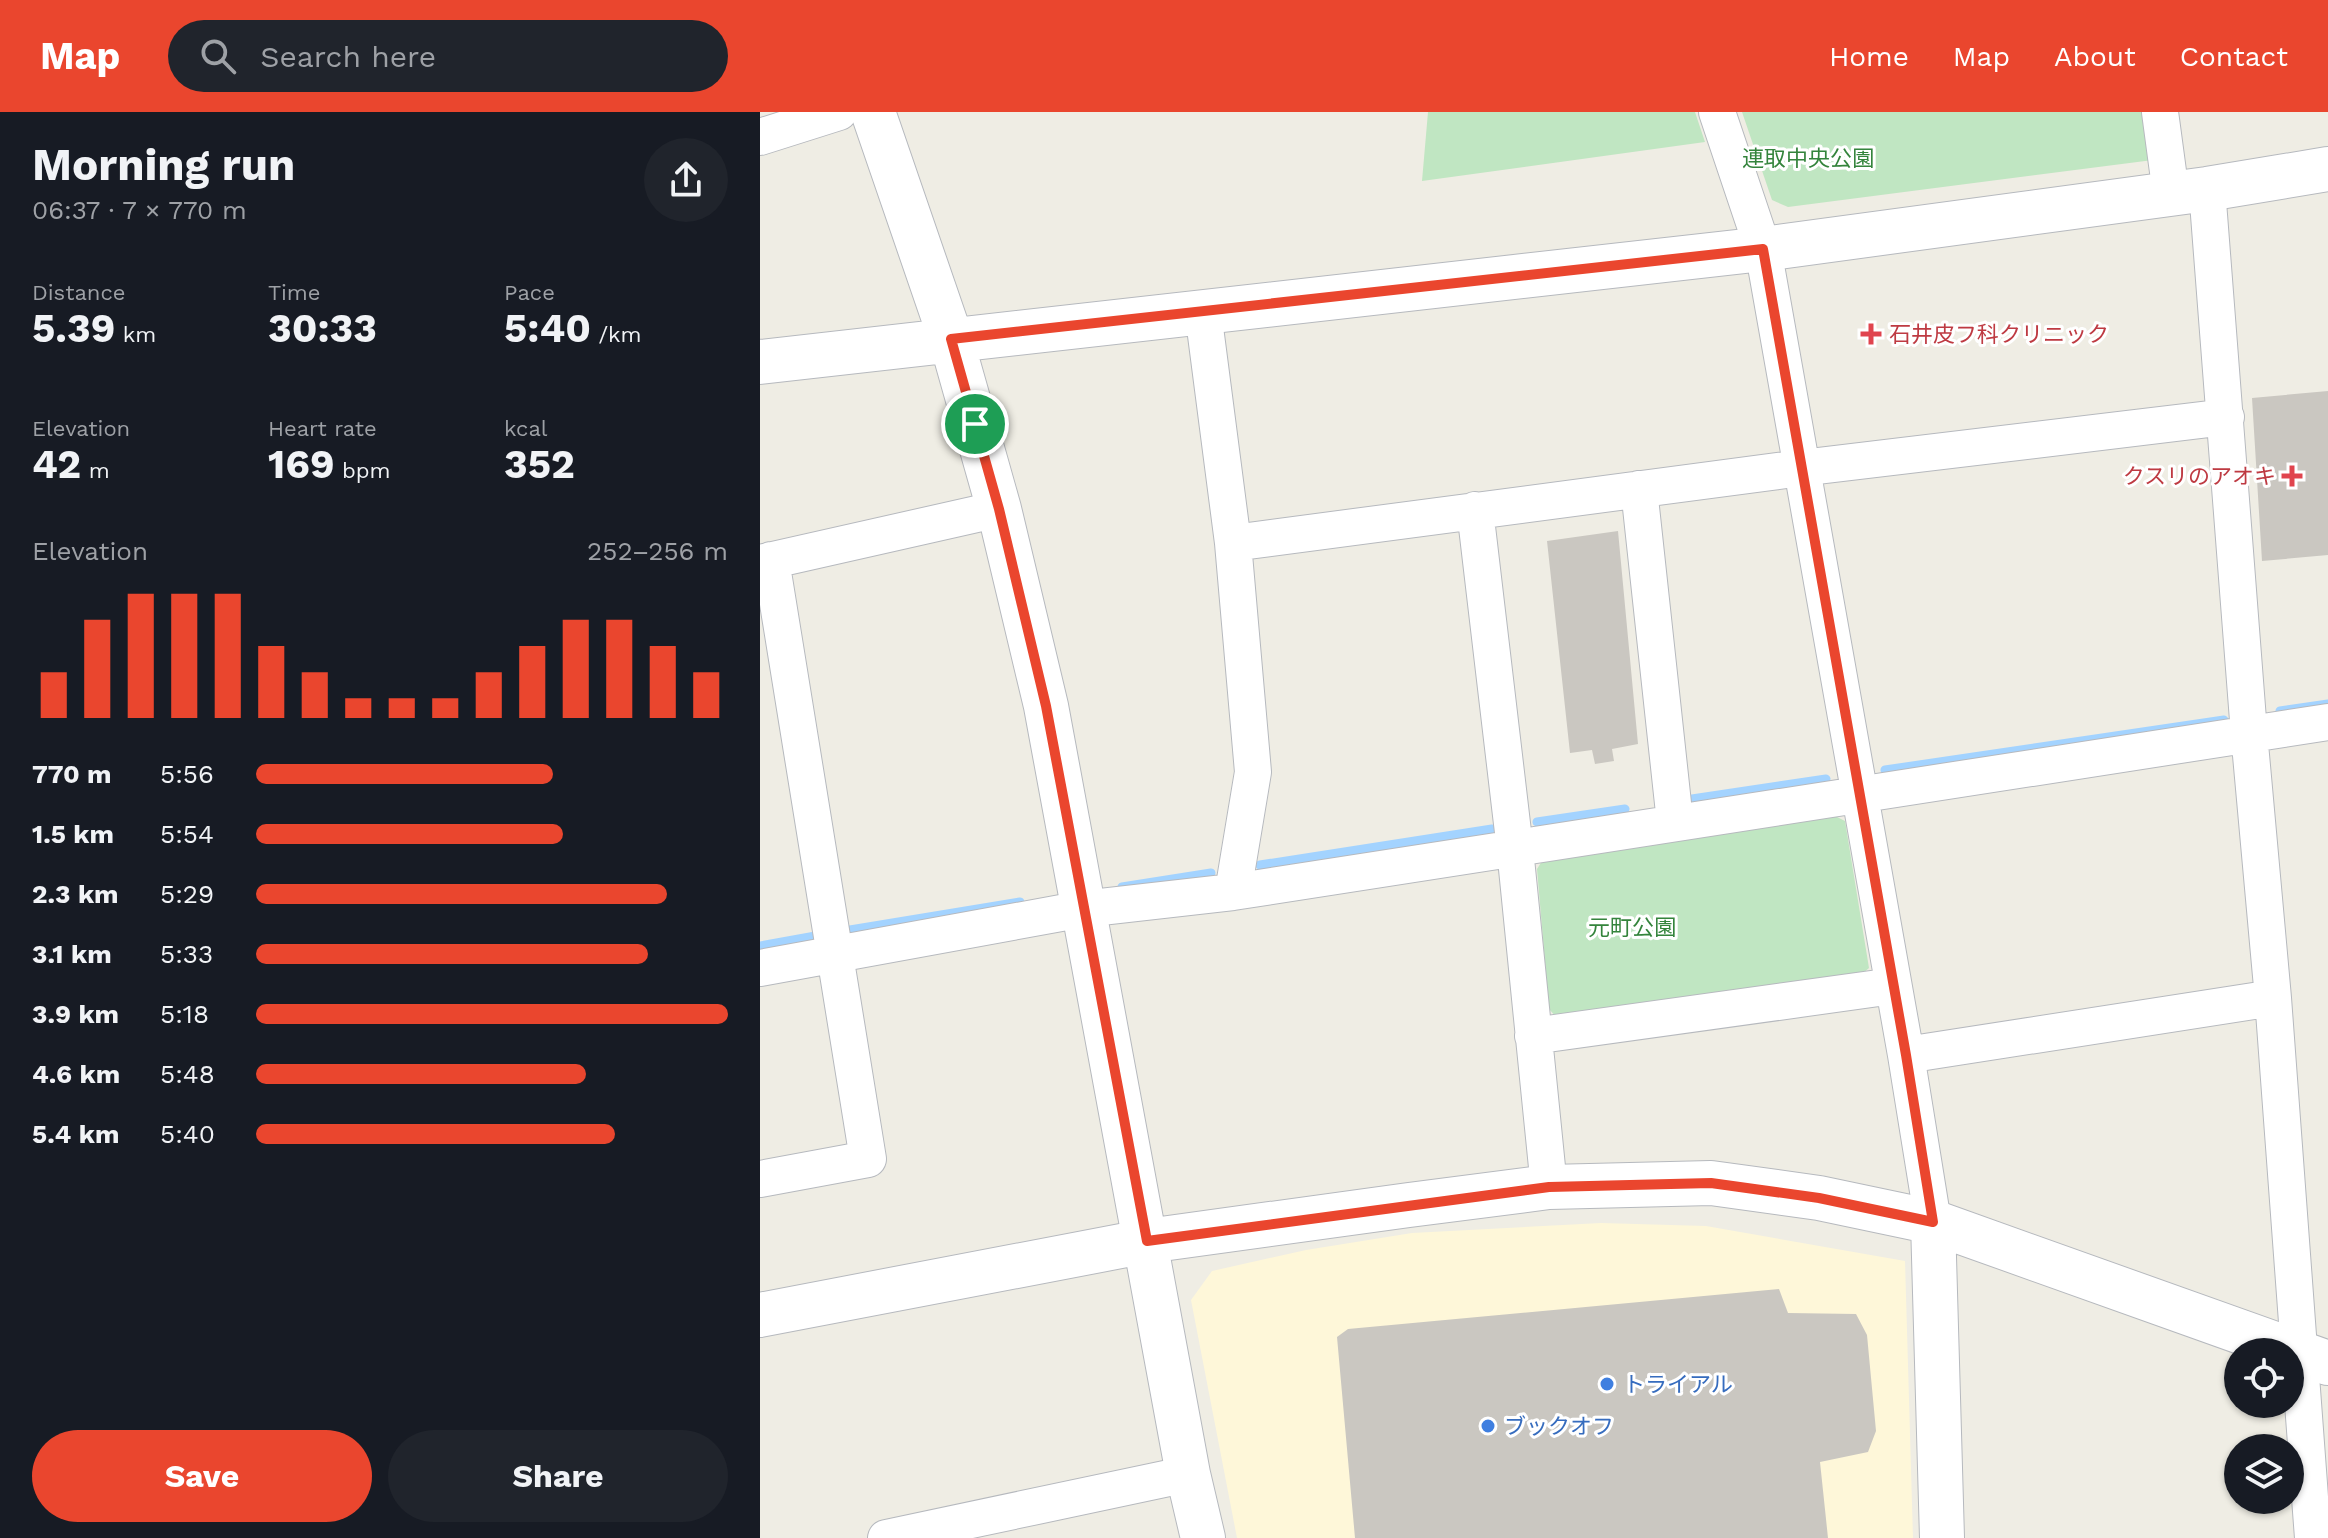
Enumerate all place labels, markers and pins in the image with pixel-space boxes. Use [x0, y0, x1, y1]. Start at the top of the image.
place label: 石井皮フ科クリニック [1889, 322, 2109, 347]
marker: 石井皮フ科クリニック [1860, 323, 1882, 345]
pin [941, 390, 1009, 458]
place label: クスリのアオキ [2123, 464, 2276, 489]
marker: クスリのアオキ [2283, 467, 2301, 485]
place label: トライアル [1623, 1372, 1733, 1397]
marker: トライアル [1598, 1375, 1616, 1393]
place label: ブックオフ [1504, 1414, 1614, 1439]
marker: ブックオフ [1479, 1417, 1497, 1435]

